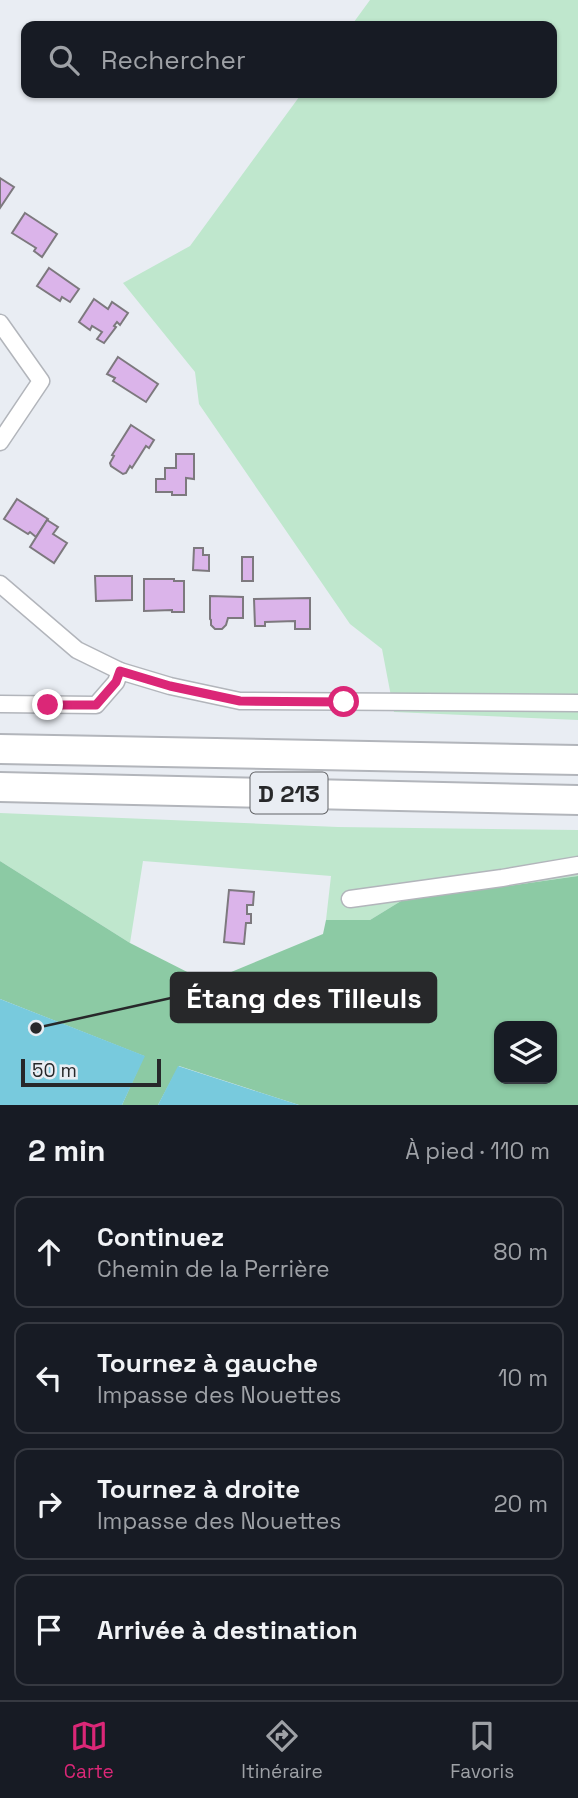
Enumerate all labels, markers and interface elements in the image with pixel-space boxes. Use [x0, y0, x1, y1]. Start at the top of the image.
search box [21, 21, 557, 98]
icon: search [45, 41, 83, 79]
text: Rechercher [101, 43, 246, 77]
route start [328, 686, 359, 717]
route end [32, 689, 63, 720]
road number: D 213 [250, 772, 328, 814]
callout: Étang des Tilleuls [171, 973, 436, 1022]
text: Étang des Tilleuls [186, 980, 422, 1016]
map controls [494, 1021, 557, 1084]
button: layers [494, 1021, 557, 1084]
scale bar [21, 1056, 161, 1088]
text: 50 m [32, 1058, 77, 1083]
text: 2 min [28, 1131, 106, 1170]
text: À pied · 110 m [405, 1136, 550, 1166]
text: Continuez [97, 1220, 224, 1254]
icon: ahead [30, 1233, 68, 1271]
text: 80 m [493, 1237, 548, 1267]
text: Chemin de la Perrière [97, 1254, 330, 1284]
text: Tournez à gauche [97, 1346, 318, 1380]
icon: left [30, 1359, 68, 1397]
text: 10 m [498, 1363, 548, 1393]
text: Impasse des Nouettes [97, 1380, 341, 1410]
text: Tournez à droite [97, 1472, 300, 1506]
icon: right [30, 1485, 68, 1523]
text: 20 m [494, 1489, 548, 1519]
text: Impasse des Nouettes [97, 1506, 341, 1536]
icon: arrive [30, 1611, 68, 1649]
text: Arrivée à destination [97, 1613, 358, 1647]
tab: Carte [64, 1717, 114, 1784]
tab: Itinéraire [241, 1717, 323, 1784]
tab: Favoris [450, 1717, 514, 1784]

